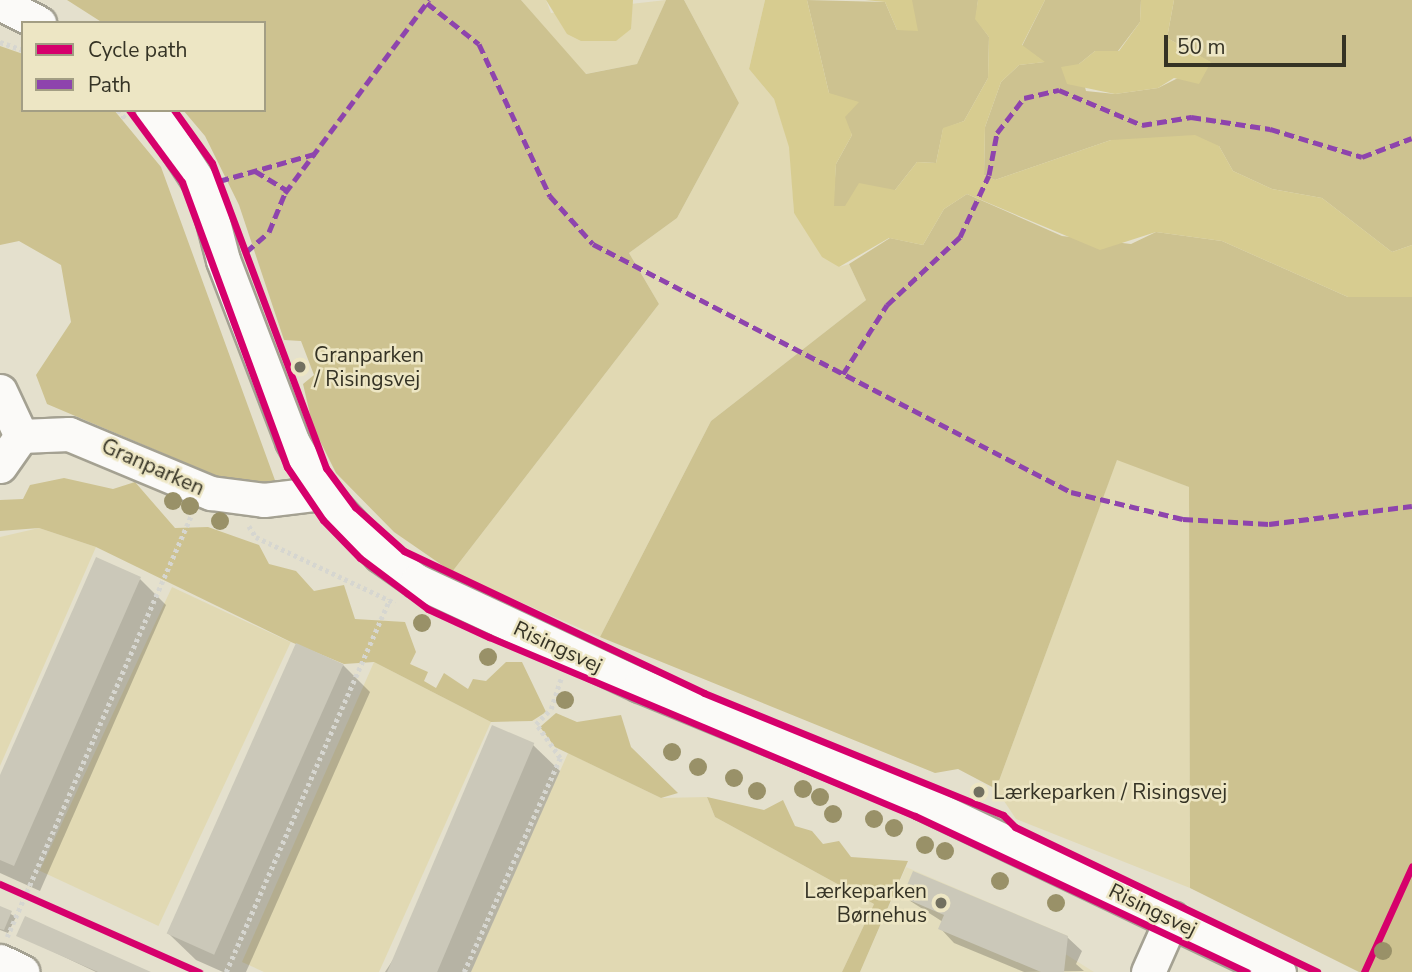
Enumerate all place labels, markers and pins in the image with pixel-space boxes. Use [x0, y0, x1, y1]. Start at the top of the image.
place label: Granparken / Risingsvej [314, 342, 424, 392]
marker: Granparken / Risingsvej [292, 359, 308, 375]
place label: Lærkeparken / Risingsvej [993, 779, 1227, 805]
marker: Lærkeparken / Risingsvej [971, 784, 987, 800]
place label: Lærkeparken Børnehus [804, 878, 927, 928]
marker: Lærkeparken Børnehus [933, 895, 949, 911]

